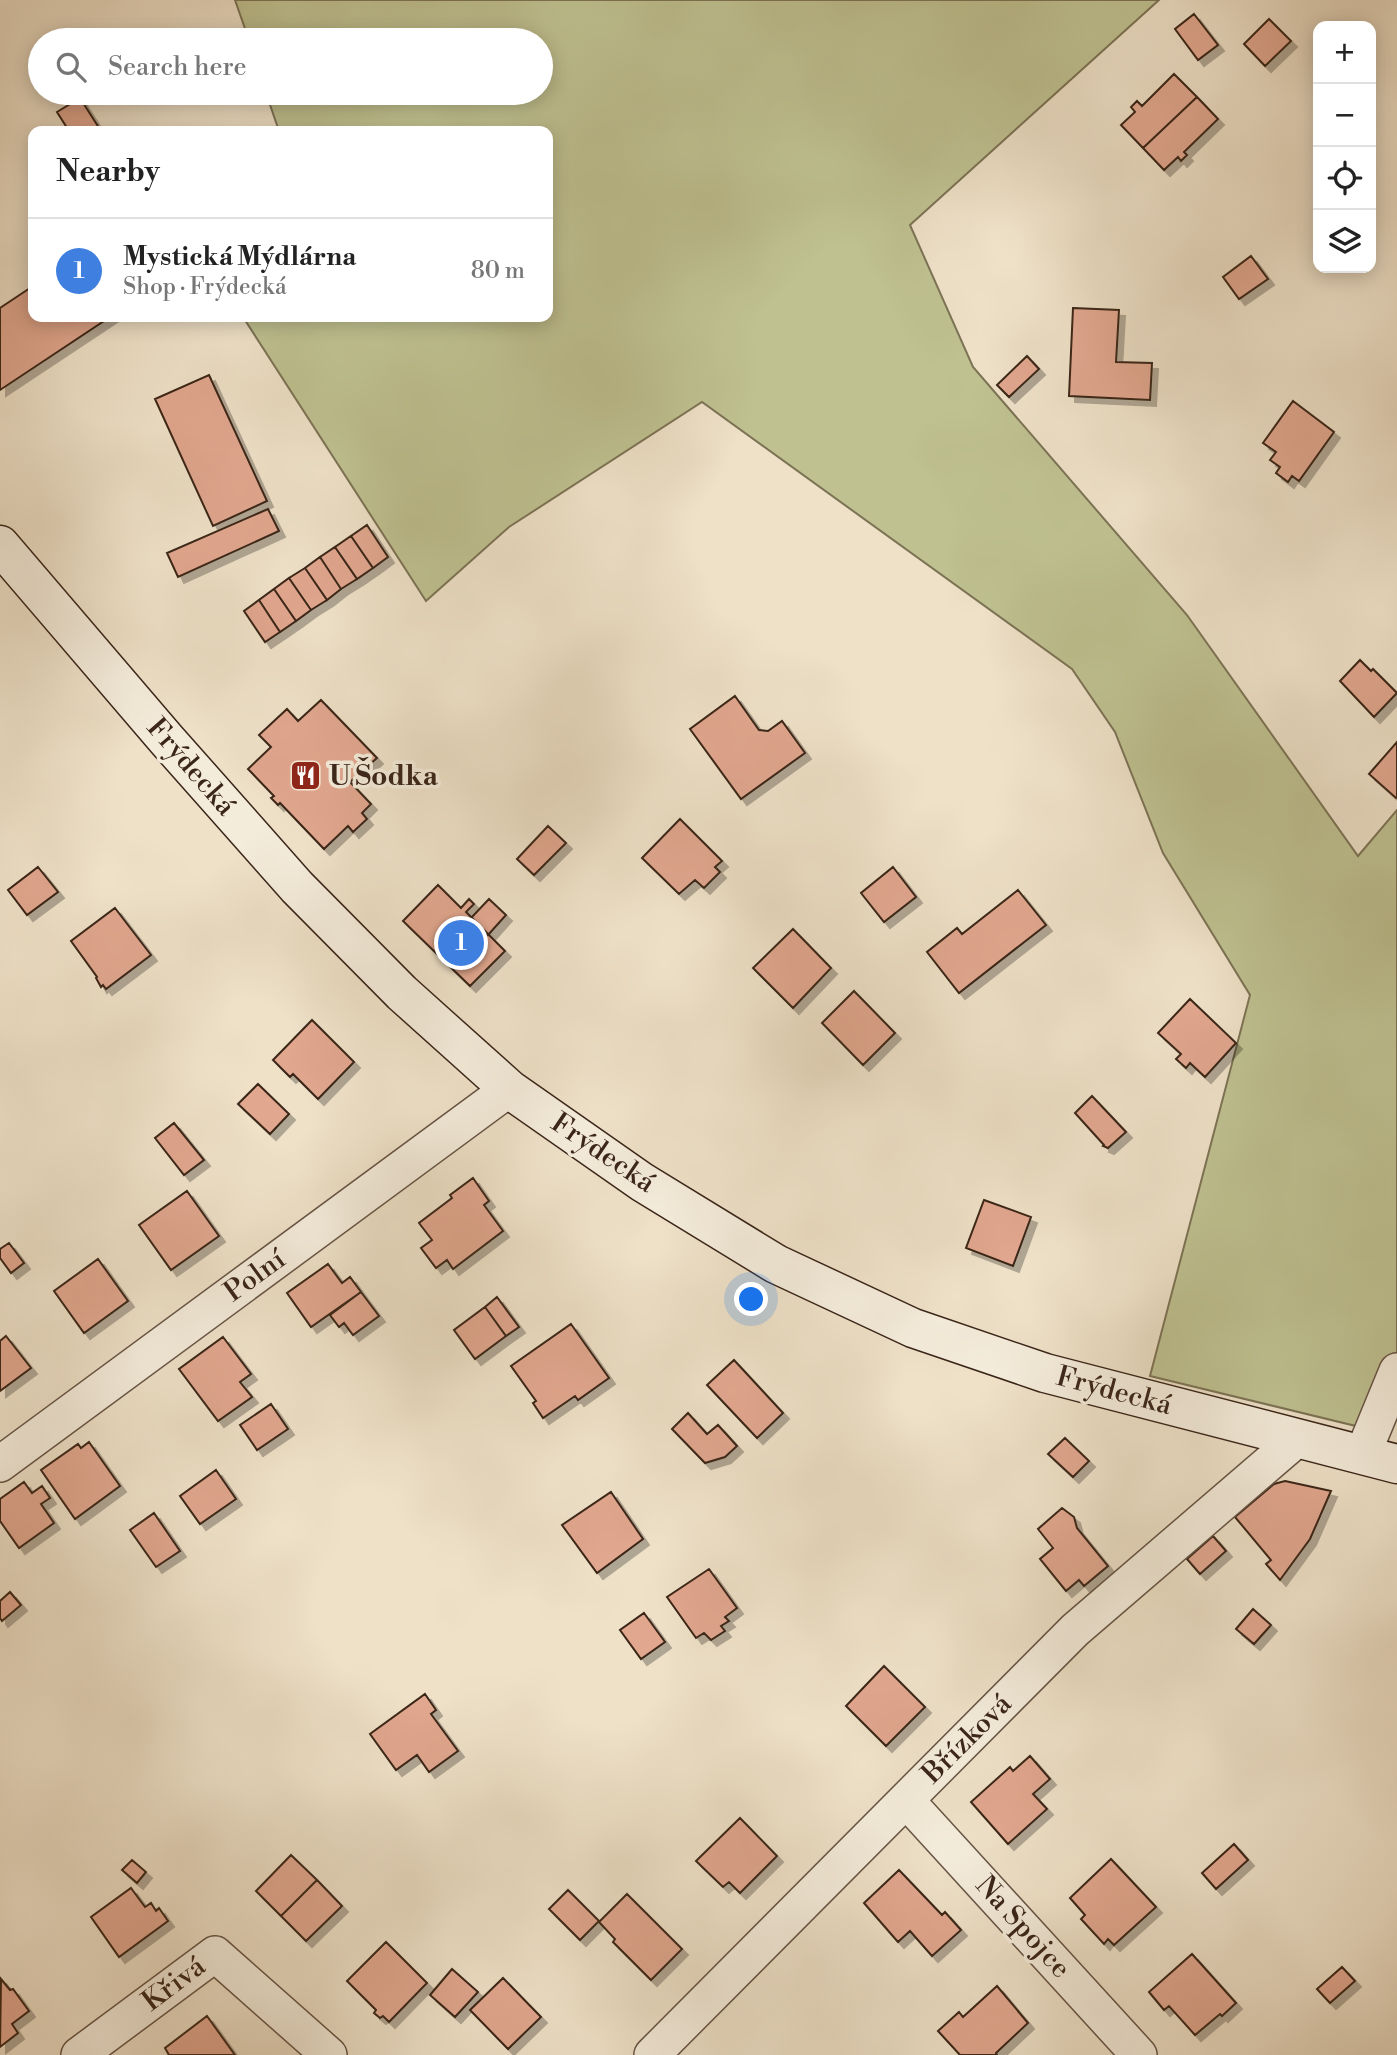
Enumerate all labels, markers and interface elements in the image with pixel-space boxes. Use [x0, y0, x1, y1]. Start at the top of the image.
map controls [1313, 21, 1376, 273]
button: + [1313, 21, 1376, 84]
search box [28, 28, 553, 105]
icon: search [52, 48, 90, 86]
text: Search here [108, 51, 247, 83]
button: − [1313, 84, 1376, 147]
button: locate [1313, 147, 1376, 210]
text: Nearby [56, 153, 160, 191]
button: layers [1313, 210, 1376, 273]
text: Mystická Mýdlárna [123, 241, 356, 273]
text: 1 [73, 257, 85, 285]
text: 80 m [471, 257, 525, 285]
text: Shop · Frýdecká [123, 273, 287, 301]
street label: Frýdecká [139, 711, 244, 824]
place label: U Šodka [329, 757, 439, 794]
restaurant icon: U Šodka [289, 759, 323, 793]
pin: 1 [438, 917, 484, 969]
street label: Frýdecká [544, 1105, 662, 1201]
street label: Polní [218, 1241, 294, 1310]
your location [734, 1282, 768, 1316]
street label: Frýdecká [1052, 1359, 1176, 1423]
street label: Břízková [914, 1686, 1020, 1792]
street label: Na Spojce [968, 1869, 1078, 1985]
street label: Křivá [135, 1948, 213, 2019]

